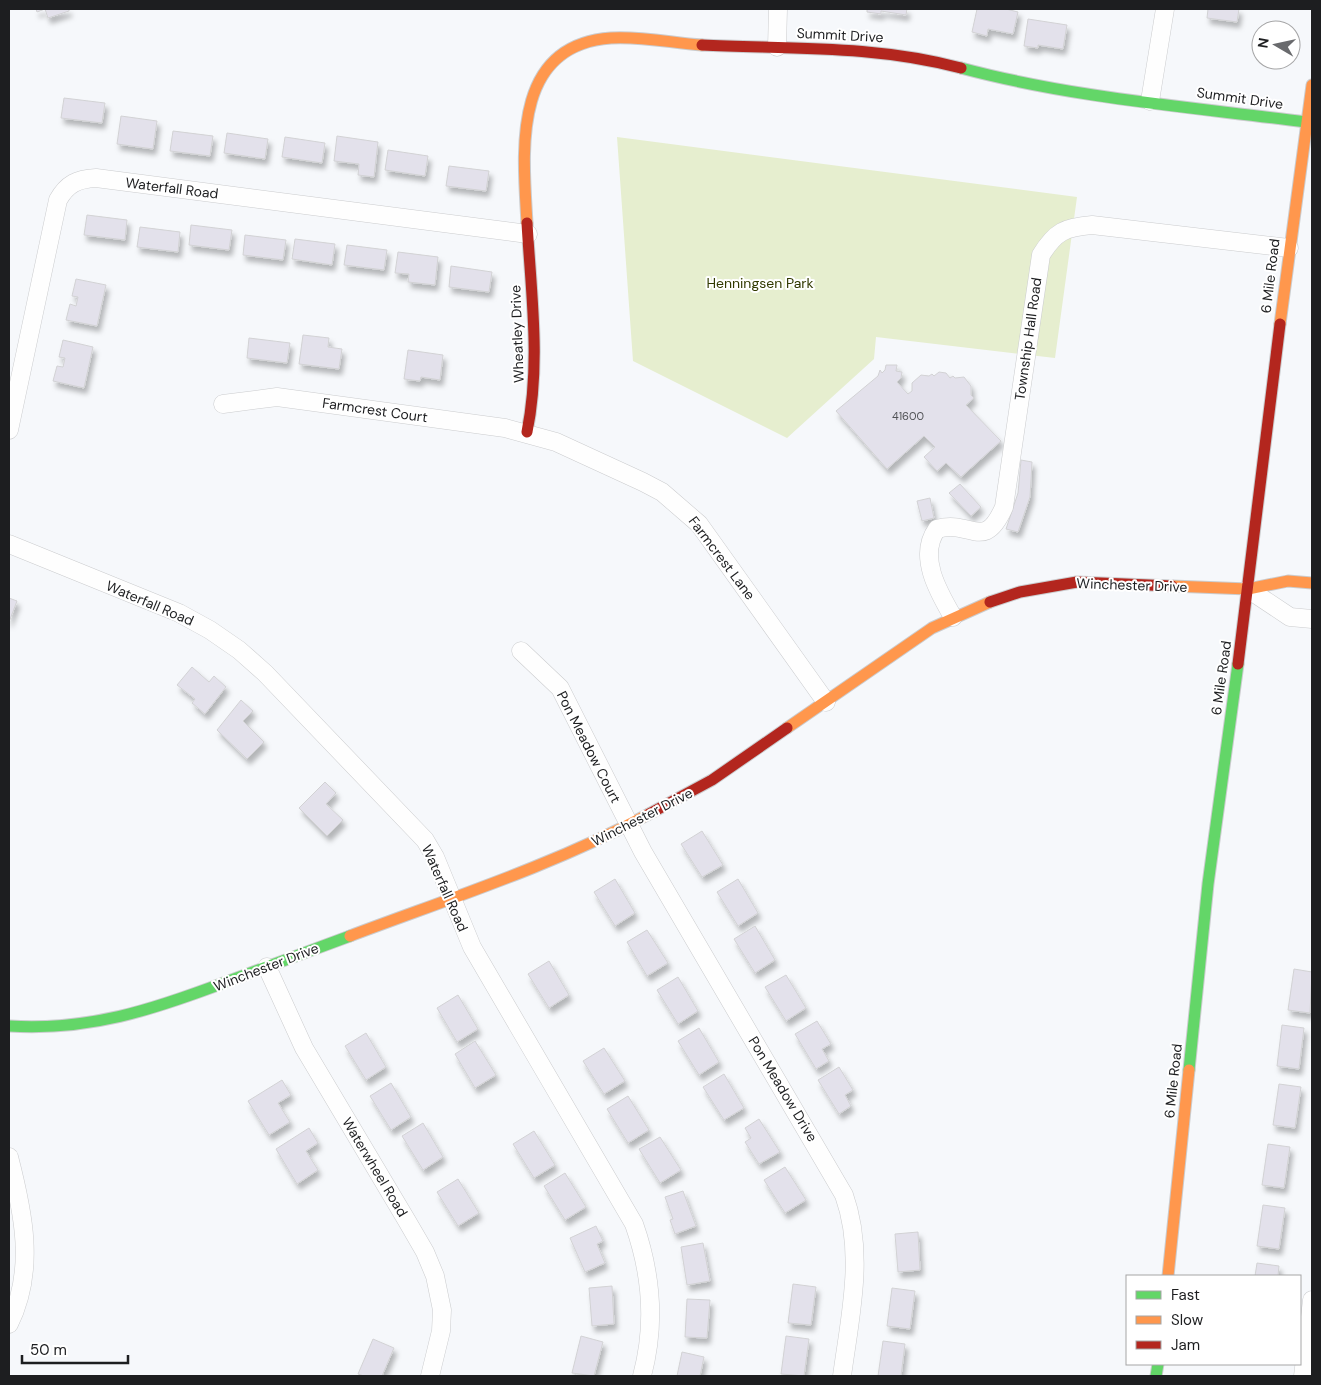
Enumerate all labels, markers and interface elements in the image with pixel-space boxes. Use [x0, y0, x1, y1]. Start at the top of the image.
north arrow [1251, 20, 1301, 70]
street label: Summit Drive [796, 24, 884, 46]
text: N [1253, 37, 1273, 49]
street label: Summit Drive [1196, 83, 1284, 113]
street label: Waterfall Road [125, 173, 219, 203]
street label: 6 Mile Road [1256, 238, 1284, 314]
park label: Henningsen Park [706, 274, 814, 292]
street label: Township Hall Road [1010, 276, 1046, 402]
street label: Wheatley Drive [506, 285, 528, 383]
street label: Farmcrest Court [321, 394, 429, 426]
house number: 41600 [892, 409, 924, 423]
street label: Farmcrest Lane [685, 513, 759, 603]
street label: Winchester Drive [1076, 574, 1188, 596]
street label: Waterfall Road [104, 576, 196, 630]
street label: 6 Mile Road [1207, 640, 1235, 716]
street label: Pon Meadow Court [553, 688, 625, 806]
street label: Winchester Drive [588, 784, 696, 850]
street label: Waterfall Road [418, 842, 472, 934]
street label: Winchester Drive [211, 939, 321, 995]
street label: Pon Meadow Drive [745, 1033, 822, 1145]
street label: 6 Mile Road [1160, 1043, 1186, 1119]
street label: Waterwheel Road [338, 1114, 412, 1220]
legend [1126, 1275, 1301, 1365]
text: Fast [1171, 1285, 1200, 1305]
text: Slow [1171, 1310, 1204, 1330]
scale bar [22, 1332, 129, 1364]
text: Jam [1171, 1335, 1200, 1355]
text: 50 m [30, 1340, 67, 1360]

